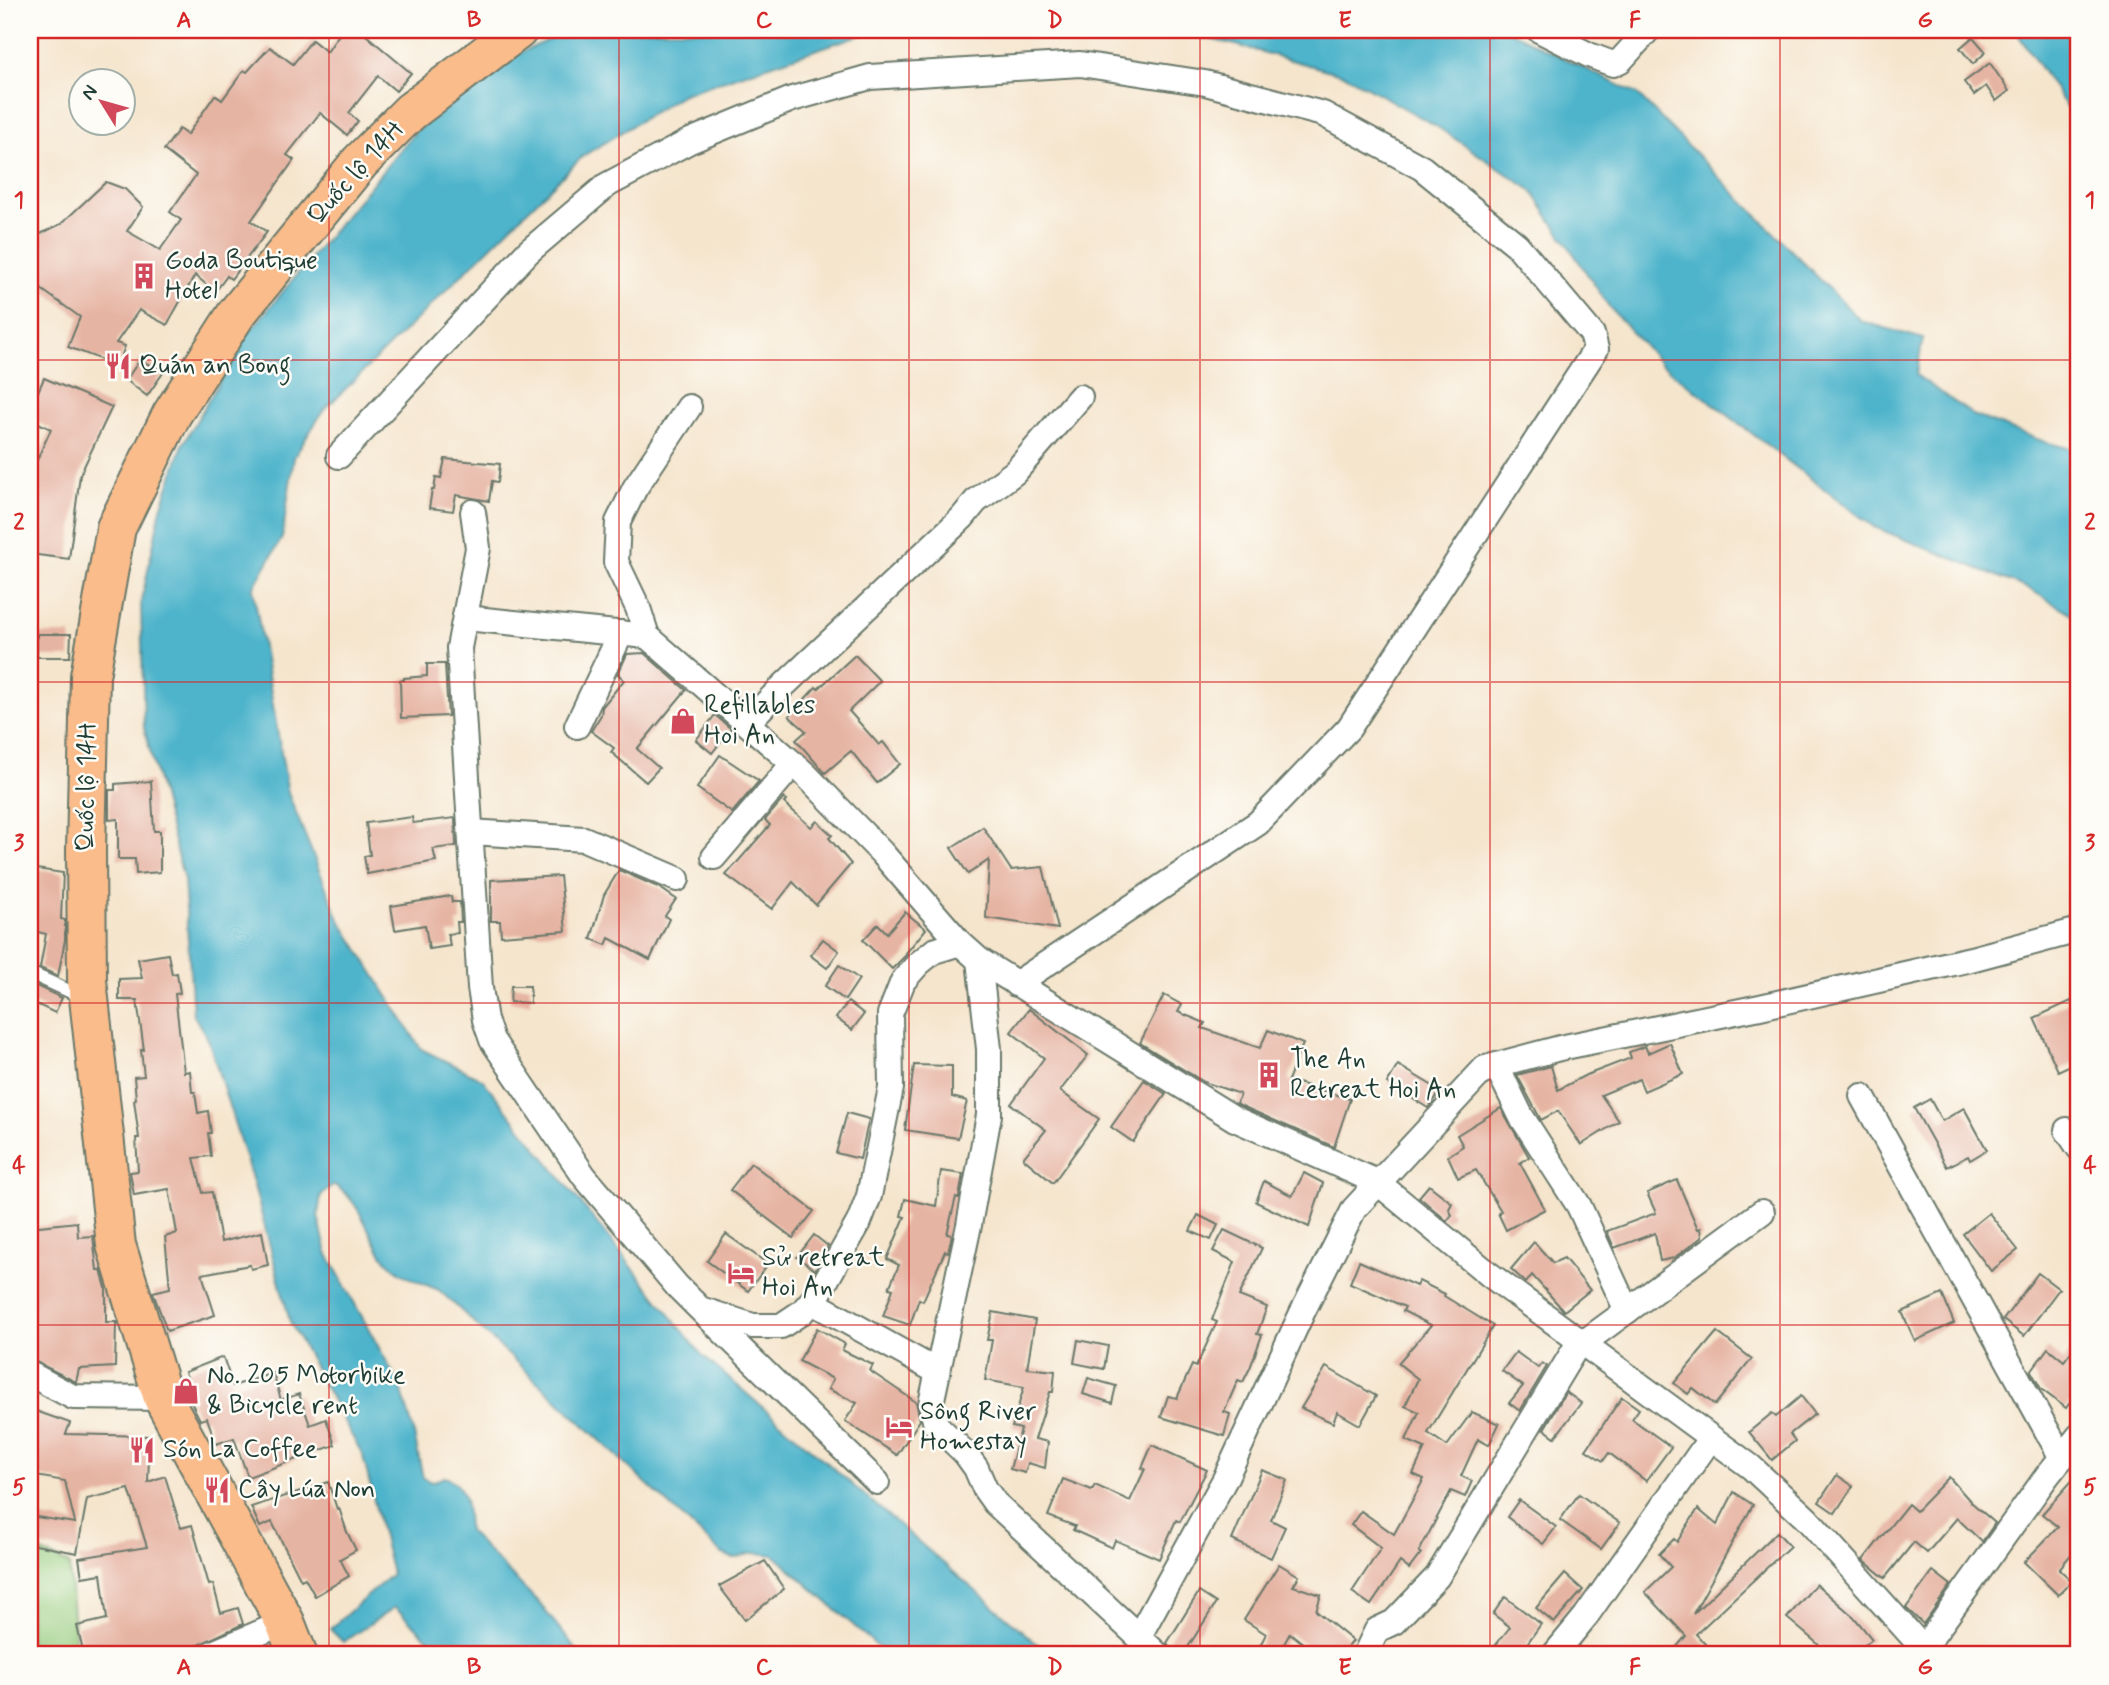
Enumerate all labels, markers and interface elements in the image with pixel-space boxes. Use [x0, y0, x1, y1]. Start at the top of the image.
text: A [176, 6, 192, 36]
text: B [467, 6, 482, 36]
text: C [756, 6, 773, 36]
text: D [1047, 6, 1063, 36]
text: E [1338, 6, 1352, 36]
text: F [1629, 6, 1641, 36]
text: G [1917, 6, 1933, 36]
north arrow [66, 66, 136, 136]
text: N [76, 80, 103, 105]
street label: Quốc lộ 14H [300, 114, 412, 232]
text: 1 [14, 186, 24, 216]
text: 1 [2085, 186, 2095, 216]
place label: Goda Boutique Hotel [165, 244, 318, 308]
building icon: Goda Boutique Hotel [129, 261, 159, 291]
place label: Quán an Bong [139, 349, 291, 386]
restaurant icon: Quán an Bong [103, 351, 133, 381]
text: 2 [13, 508, 25, 538]
text: 2 [2084, 508, 2096, 538]
place label: Refillables Hoi An [704, 689, 816, 753]
shop icon: Refillables Hoi An [668, 706, 698, 736]
street label: Quốc lộ 14H [69, 722, 105, 852]
text: 3 [14, 829, 25, 859]
text: 3 [2085, 829, 2096, 859]
place label: The An Retreat Hoi An [1290, 1043, 1456, 1107]
building icon: The An Retreat Hoi An [1254, 1060, 1284, 1090]
text: 4 [12, 1151, 26, 1181]
text: 4 [2083, 1151, 2097, 1181]
place label: Sử retreat Hoi An [762, 1241, 884, 1305]
hotel icon: Sử retreat Hoi An [726, 1258, 756, 1288]
place label: No. 205 Motorbike & Bicycle rent [207, 1359, 406, 1423]
shop icon: No. 205 Motorbike & Bicycle rent [171, 1376, 201, 1406]
place label: Sông River Homestay [920, 1395, 1036, 1459]
hotel icon: Sông River Homestay [884, 1412, 914, 1442]
place label: Són La Coffee [163, 1433, 317, 1467]
restaurant icon: Són La Coffee [127, 1435, 157, 1465]
text: 5 [12, 1473, 26, 1503]
place label: Cây Lúa Non [238, 1473, 375, 1507]
text: 5 [2083, 1473, 2097, 1503]
restaurant icon: Cây Lúa Non [202, 1475, 232, 1505]
text: A [176, 1653, 192, 1683]
text: B [467, 1653, 482, 1683]
text: C [756, 1653, 773, 1683]
text: D [1047, 1653, 1063, 1683]
text: E [1338, 1653, 1352, 1683]
text: F [1629, 1653, 1641, 1683]
text: G [1917, 1653, 1933, 1683]

